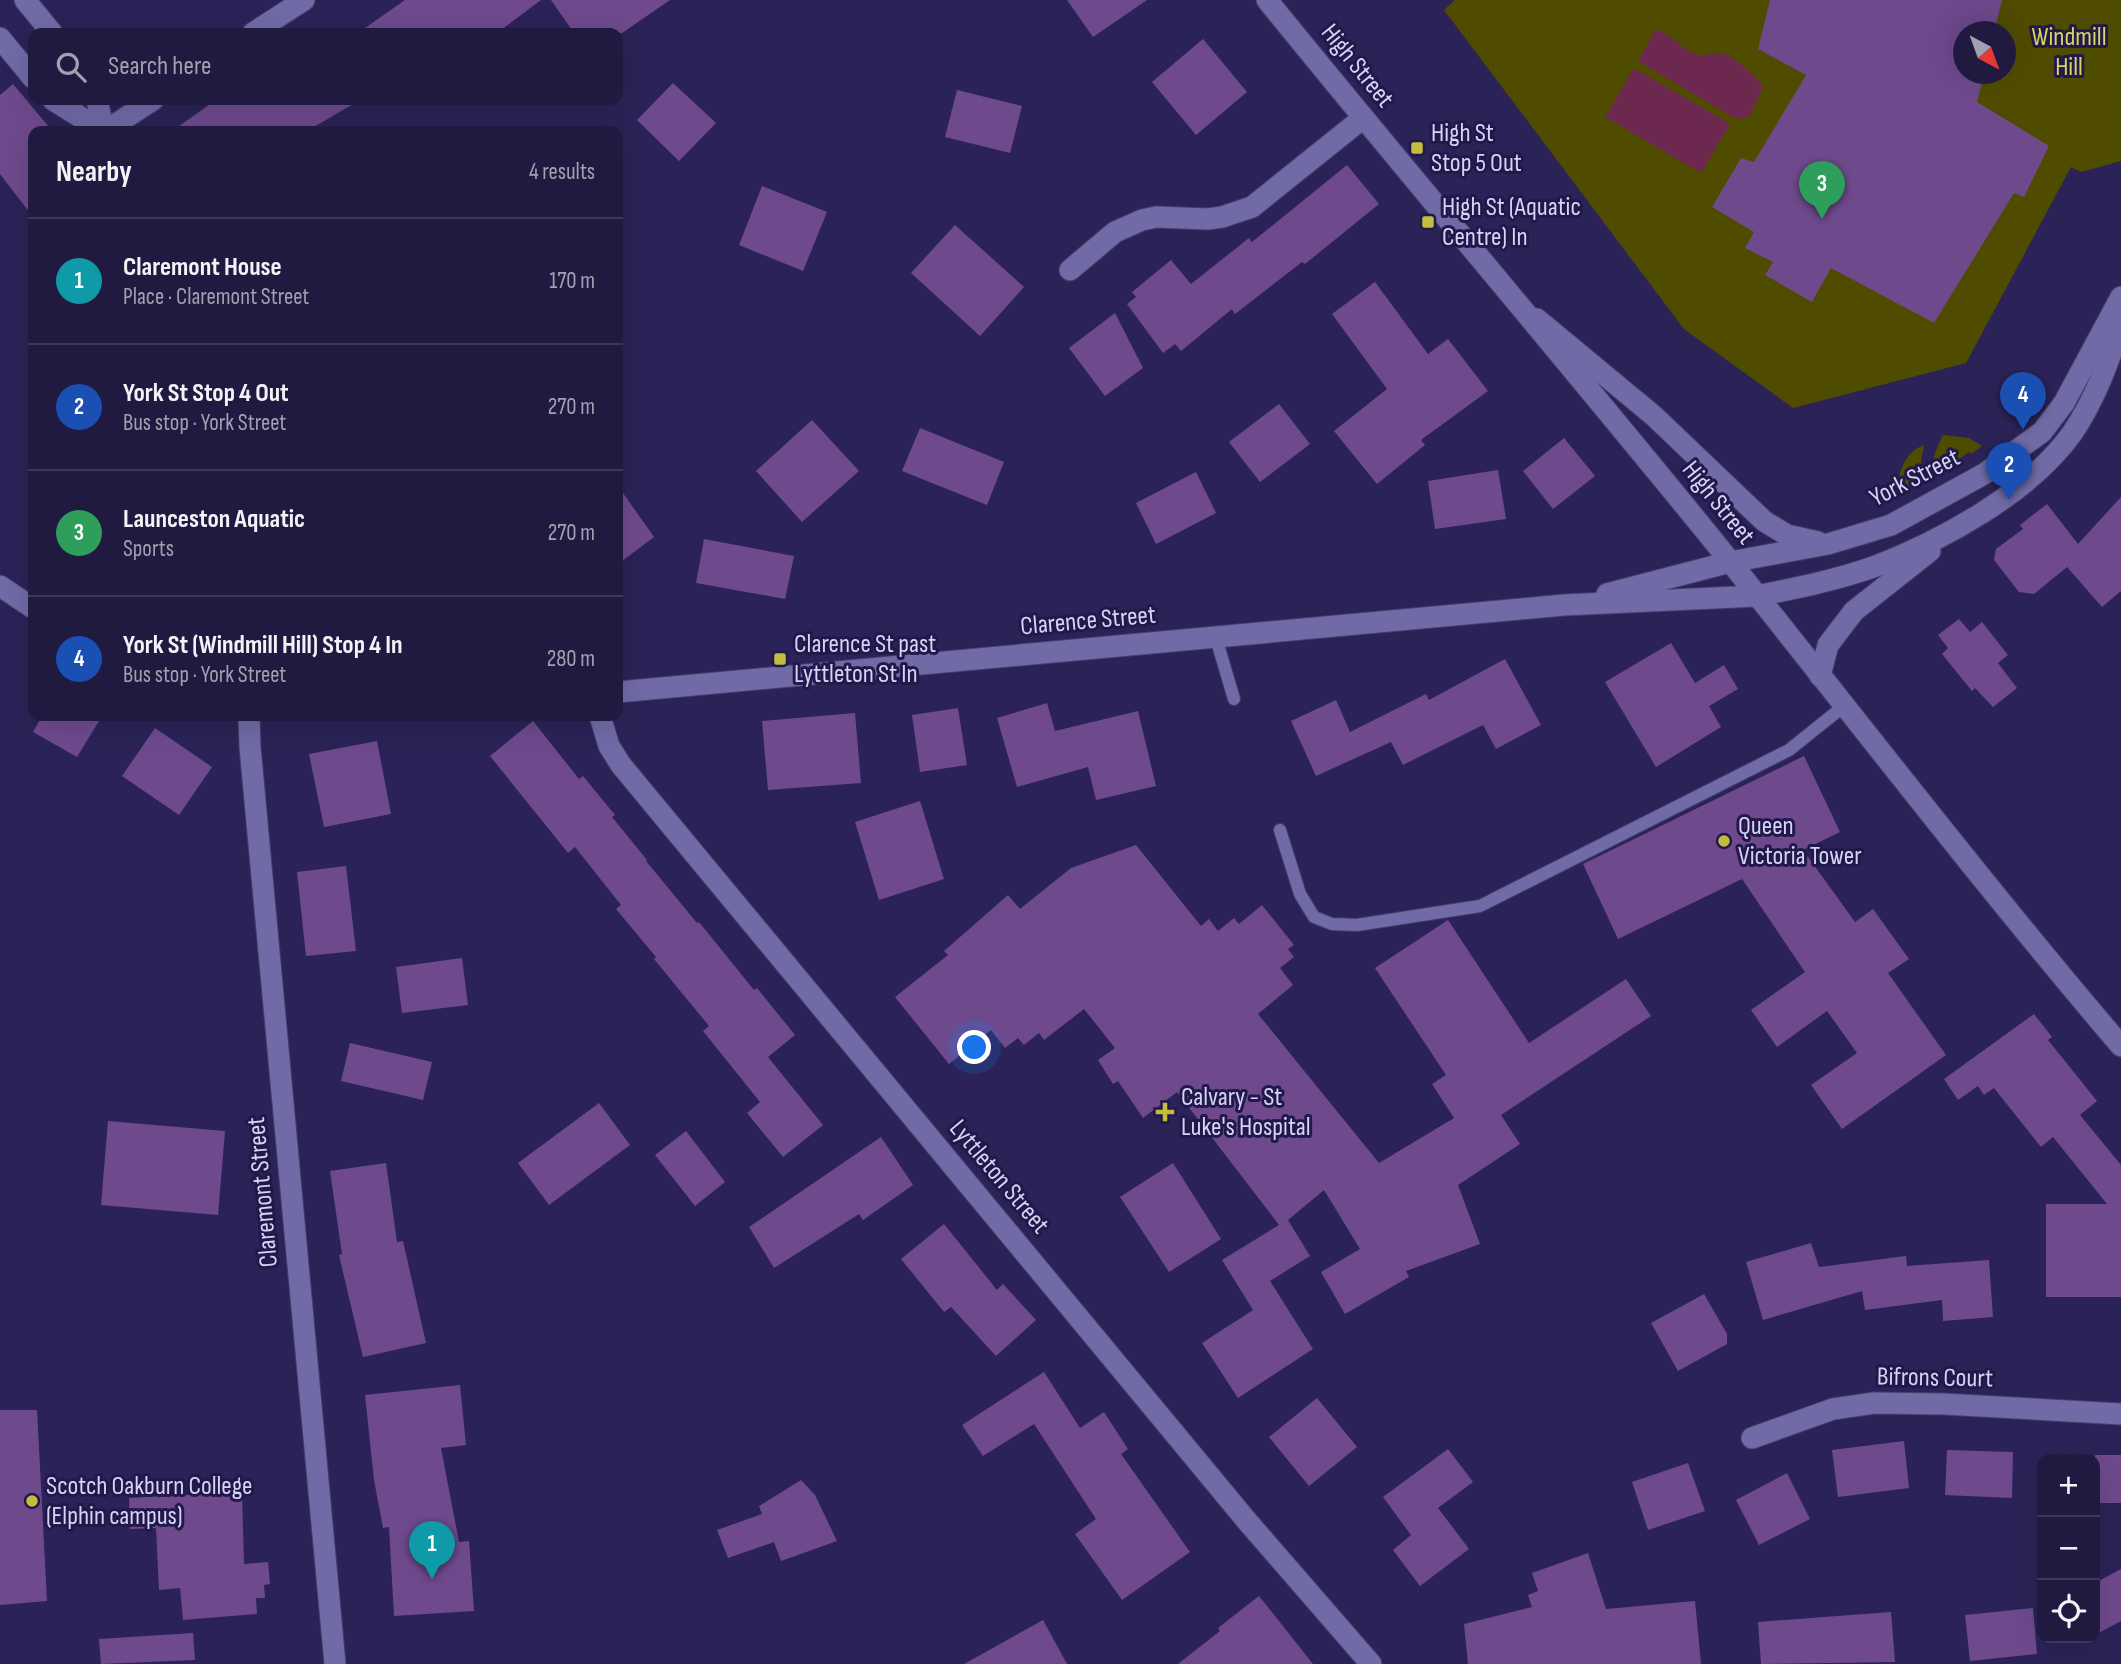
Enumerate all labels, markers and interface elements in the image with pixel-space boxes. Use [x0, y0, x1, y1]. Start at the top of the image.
street label: High Street [1314, 18, 1400, 114]
north arrow [1953, 21, 2016, 84]
park label: Windmill Hill [2032, 22, 2106, 83]
search box [28, 28, 623, 105]
icon: search [52, 48, 90, 86]
text: Search here [108, 51, 211, 82]
place label: High St Stop 5 Out [1431, 118, 1522, 179]
marker: High St Stop 5 Out [1409, 140, 1425, 156]
text: Nearby [56, 154, 132, 190]
text: 4 results [529, 158, 595, 186]
pin: 3 [1799, 161, 1845, 219]
place label: High St (Aquatic Centre) In [1442, 192, 1581, 253]
marker: High St (Aquatic Centre) In [1420, 214, 1436, 230]
text: Claremont House [123, 252, 282, 283]
text: 1 [74, 267, 84, 295]
text: 170 m [549, 267, 595, 295]
text: Place · Claremont Street [123, 283, 309, 311]
pin: 4 [2000, 372, 2046, 430]
text: York St Stop 4 Out [123, 378, 289, 409]
text: 2 [74, 393, 84, 421]
text: 270 m [548, 393, 595, 421]
text: Bus stop · York Street [123, 409, 286, 437]
street label: York Street [1865, 442, 1965, 514]
pin: 2 [1986, 442, 2032, 500]
street label: High Street [1675, 455, 1761, 551]
text: Launceston Aquatic [123, 504, 305, 535]
text: 3 [74, 519, 84, 547]
text: 270 m [548, 519, 595, 547]
text: Sports [123, 535, 174, 563]
street label: Clarence Street [1019, 600, 1157, 642]
place label: Clarence St past Lyttleton St In [794, 629, 936, 690]
text: York St (Windmill Hill) Stop 4 In [123, 630, 403, 661]
text: 4 [74, 645, 84, 673]
text: 280 m [547, 645, 595, 673]
marker: Clarence St past Lyttleton St In [772, 651, 788, 667]
text: Bus stop · York Street [123, 661, 286, 689]
place label: Queen Victoria Tower [1738, 811, 1862, 872]
marker: Queen Victoria Tower [1716, 833, 1732, 849]
your location [957, 1030, 991, 1064]
place label: Calvary - St Luke's Hospital [1181, 1082, 1311, 1143]
marker: Calvary - St Luke's Hospital [1155, 1102, 1175, 1122]
street label: Lyttleton Street [942, 1114, 1056, 1240]
street label: Claremont Street [241, 1116, 285, 1268]
street label: Bifrons Court [1877, 1361, 1993, 1395]
map controls [2037, 1454, 2100, 1643]
button: + [2037, 1454, 2100, 1517]
place label: Scotch Oakburn College (Elphin campus) [46, 1471, 253, 1532]
marker: Scotch Oakburn College (Elphin campus) [24, 1493, 40, 1509]
button: − [2037, 1517, 2100, 1580]
pin: 1 [409, 1521, 455, 1579]
button: locate [2037, 1580, 2100, 1643]

